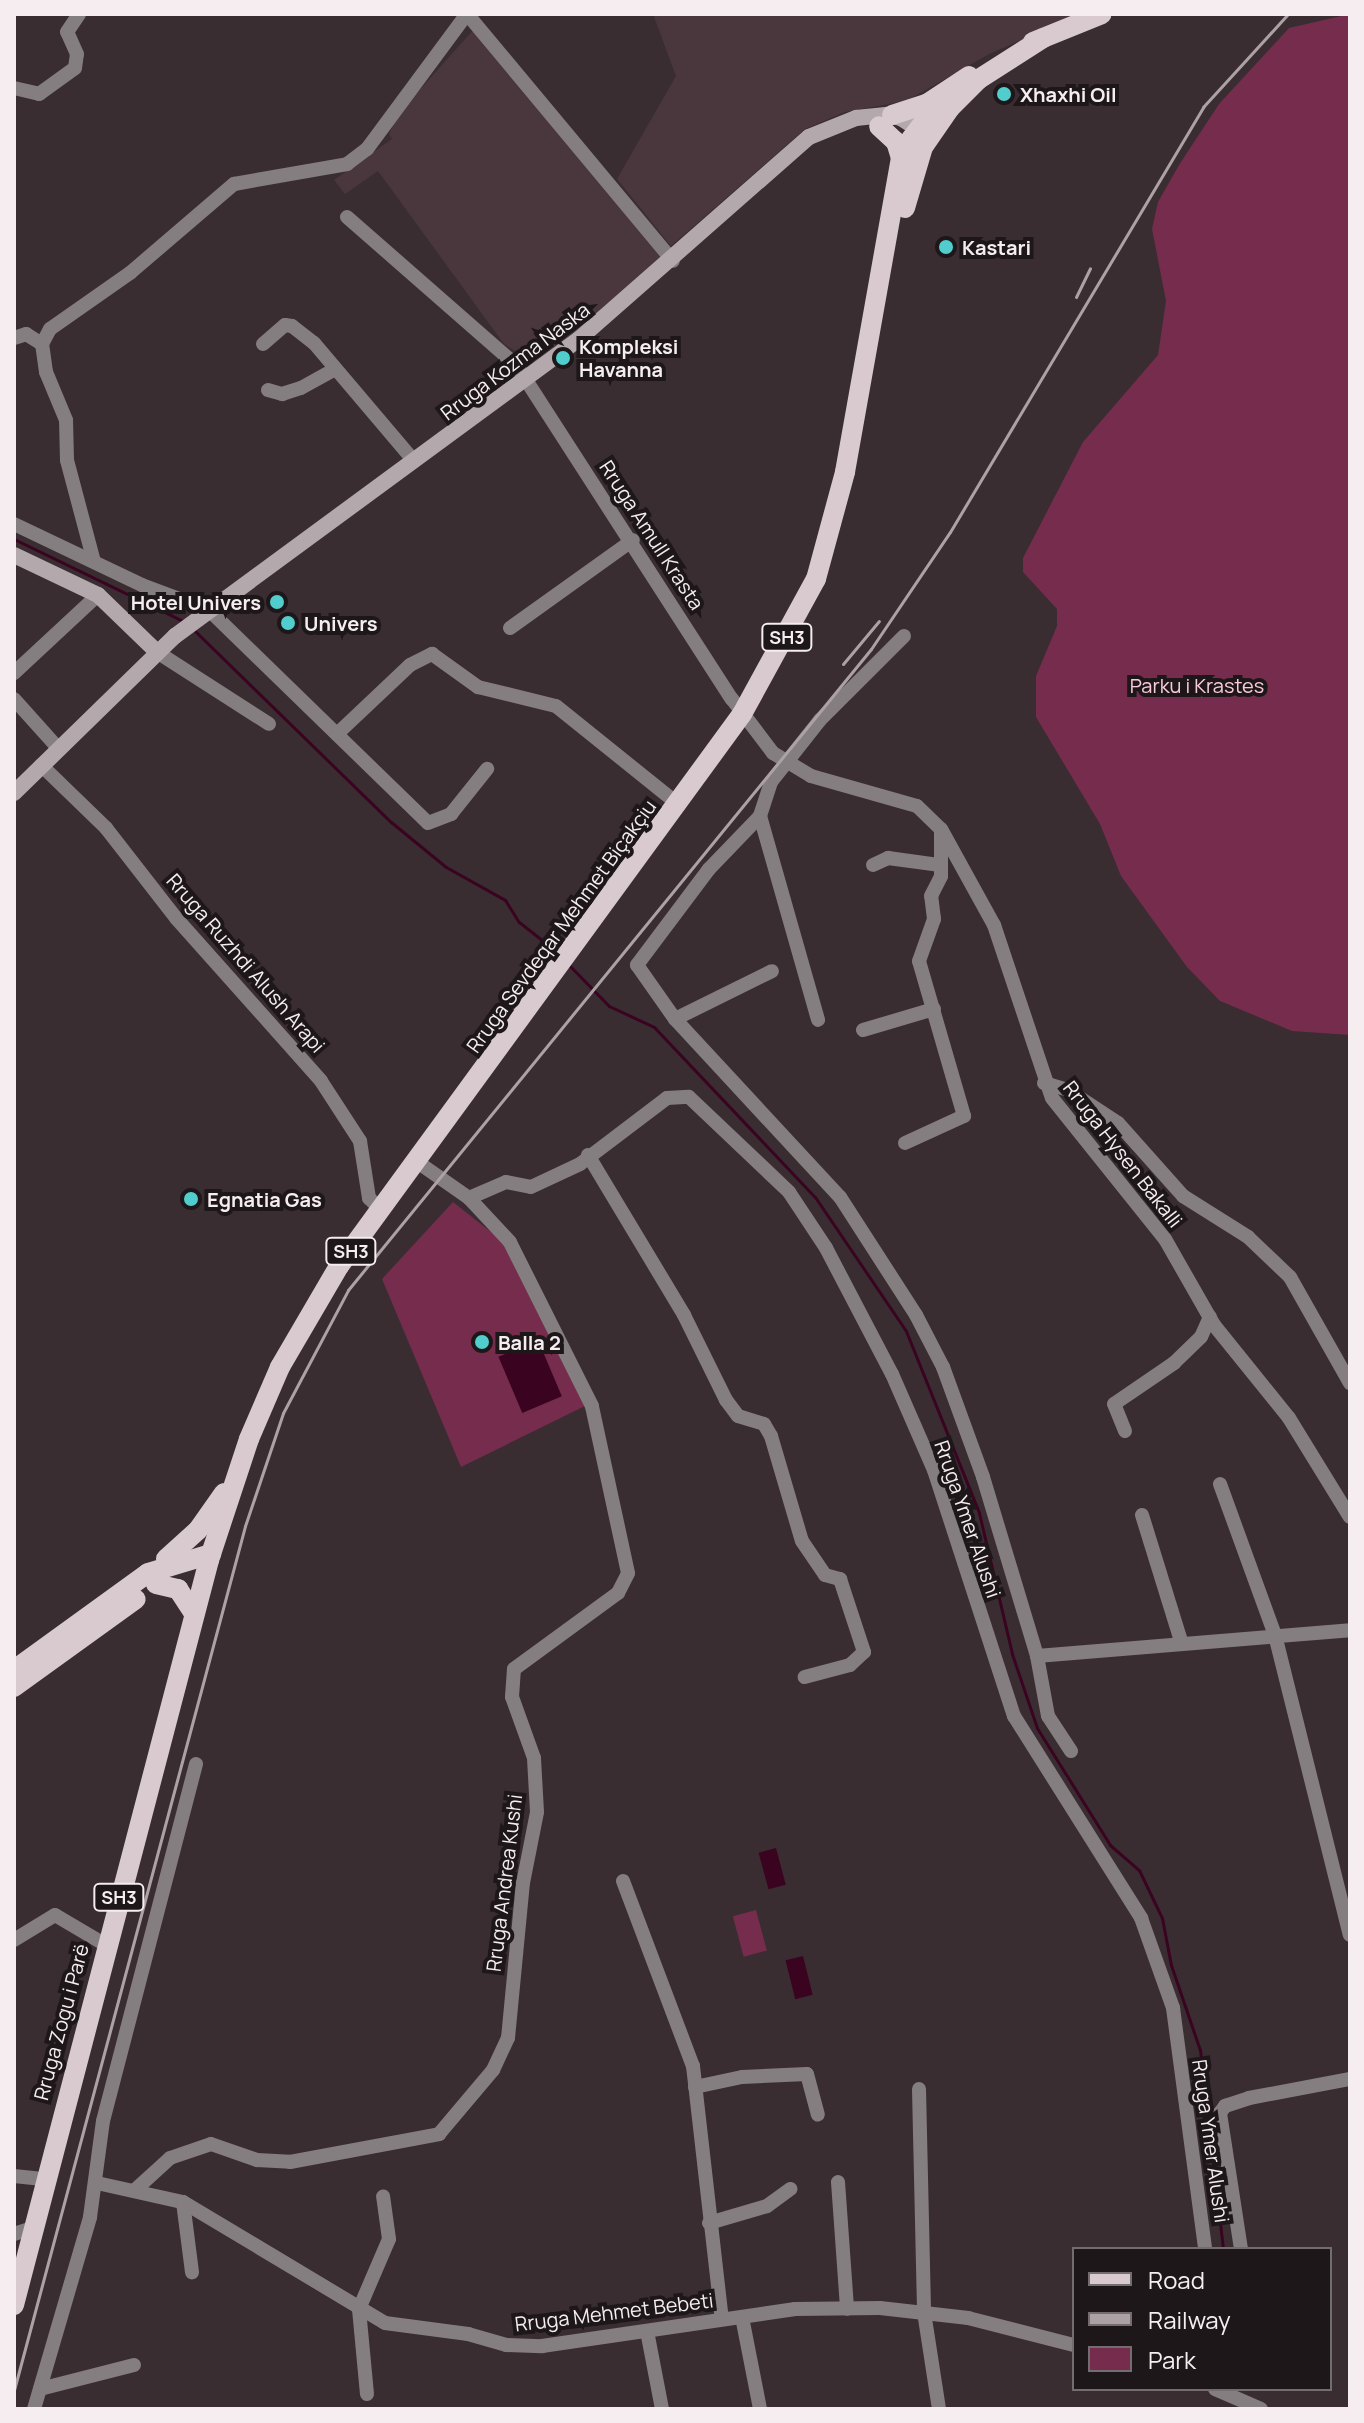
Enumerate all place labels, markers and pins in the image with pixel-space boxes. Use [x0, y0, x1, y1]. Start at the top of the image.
place label: Xhaxhi Oil [1020, 82, 1117, 106]
marker: Xhaxhi Oil [995, 85, 1013, 103]
place label: Kastari [962, 235, 1031, 259]
marker: Kastari [937, 238, 955, 256]
place label: Kompleksi Havanna [579, 334, 678, 381]
marker: Kompleksi Havanna [554, 349, 572, 367]
place label: Hotel Univers [131, 590, 261, 614]
marker: Hotel Univers [268, 593, 286, 611]
place label: Univers [304, 611, 378, 635]
marker: Univers [279, 614, 297, 632]
place label: Egnatia Gas [207, 1187, 322, 1211]
marker: Egnatia Gas [182, 1190, 200, 1208]
place label: Balla 2 [498, 1330, 561, 1354]
marker: Balla 2 [473, 1333, 491, 1351]

